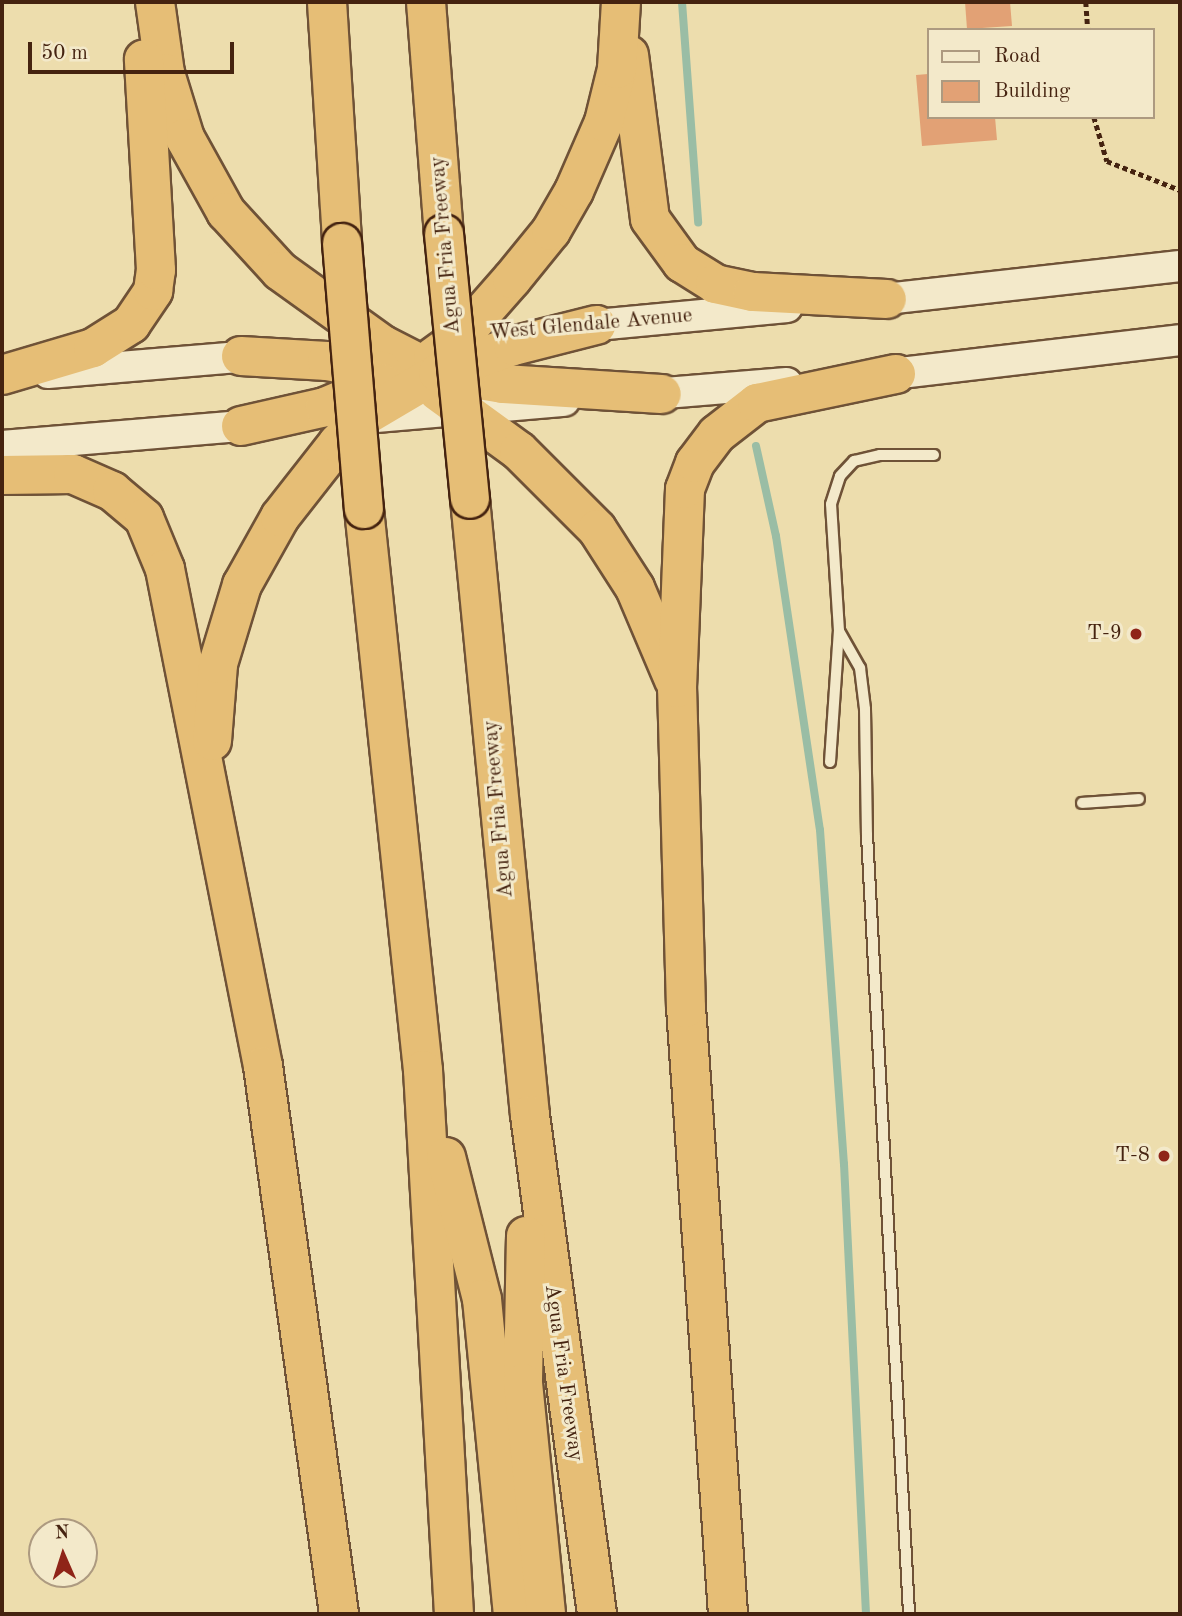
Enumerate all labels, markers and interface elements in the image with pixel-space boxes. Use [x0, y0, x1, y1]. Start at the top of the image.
scale bar [32, 28, 238, 72]
legend [926, 28, 1154, 119]
text: 50 m [41, 43, 88, 64]
text: Road [994, 46, 1041, 67]
text: Building [994, 81, 1070, 102]
street label: Agua Fria Freeway [426, 155, 466, 335]
street label: West Glendale Avenue [489, 304, 693, 346]
place label: T-9 [1087, 621, 1122, 647]
marker: T-9 [1128, 626, 1144, 642]
street label: Agua Fria Freeway [479, 719, 519, 899]
place label: T-8 [1115, 1143, 1150, 1169]
marker: T-8 [1156, 1148, 1172, 1164]
street label: Agua Fria Freeway [538, 1283, 588, 1463]
north arrow [28, 1518, 98, 1588]
text: N [54, 1524, 70, 1543]

